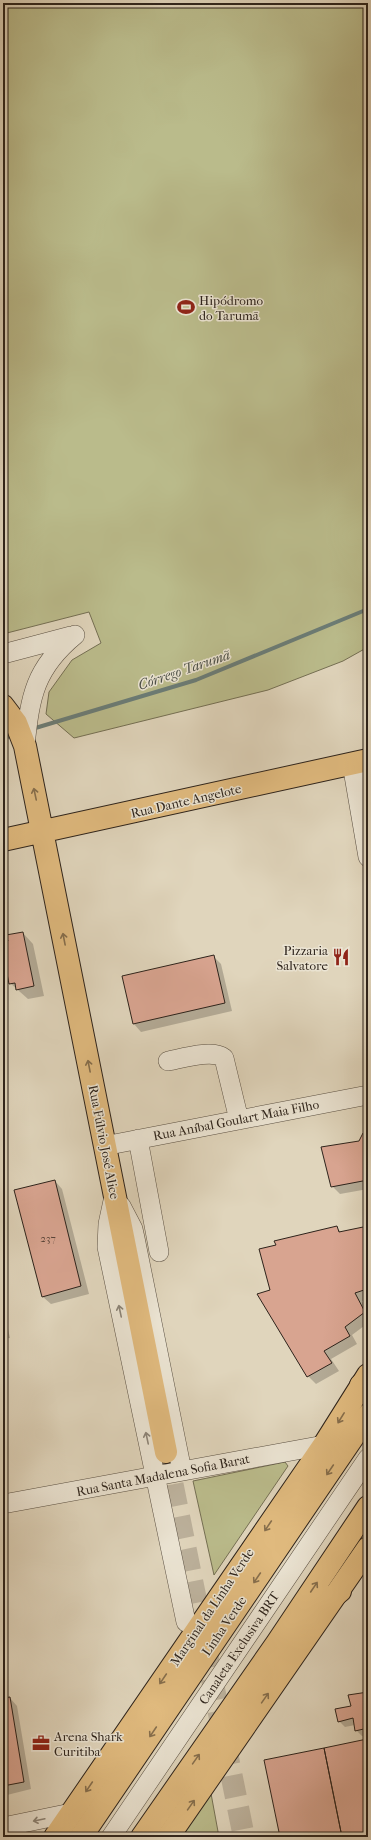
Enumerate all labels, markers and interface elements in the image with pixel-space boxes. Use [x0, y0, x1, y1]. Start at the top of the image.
place label: Hipódromo do Tarumã [199, 293, 264, 323]
sports icon: Hipódromo do Tarumã [176, 297, 196, 317]
water label: Córrego Tarumã [136, 646, 233, 694]
street label: Rua Dante Angelote [129, 781, 243, 821]
one-way arrow [31, 788, 39, 801]
one-way arrow [59, 933, 67, 946]
place label: Pizzaria Salvatore [276, 943, 329, 973]
restaurant icon: Pizzaria Salvatore [331, 947, 351, 967]
one-way arrow [85, 1060, 93, 1073]
street label: Rua Fúlvio José Alice [86, 1084, 123, 1201]
street label: Rua Aníbal Goulart Maia Filho [152, 1096, 321, 1143]
house number: 237 [40, 1232, 56, 1245]
one-way arrow [116, 1305, 124, 1318]
one-way arrow [336, 1412, 344, 1424]
one-way arrow [142, 1432, 150, 1445]
street label: Rua Santa Madalena Sofia Barat [75, 1451, 251, 1499]
one-way arrow [326, 1465, 334, 1476]
one-way arrow [264, 1520, 272, 1531]
street label: Marginal da Linha Verde [167, 1545, 257, 1669]
one-way arrow [253, 1572, 261, 1583]
one-way arrow [310, 1582, 318, 1593]
street label: Canaleta Exclusiva BRT [196, 1589, 282, 1707]
street label: Linha Verde [198, 1593, 250, 1659]
one-way arrow [159, 1674, 167, 1685]
one-way arrow [261, 1693, 269, 1704]
one-way arrow [149, 1726, 157, 1737]
place label: Arena Shark Curitiba [53, 1729, 123, 1759]
office icon: Arena Shark Curitiba [31, 1733, 51, 1753]
one-way arrow [192, 1754, 200, 1765]
one-way arrow [85, 1781, 93, 1792]
one-way arrow [187, 1800, 195, 1811]
one-way arrow [33, 1816, 46, 1824]

